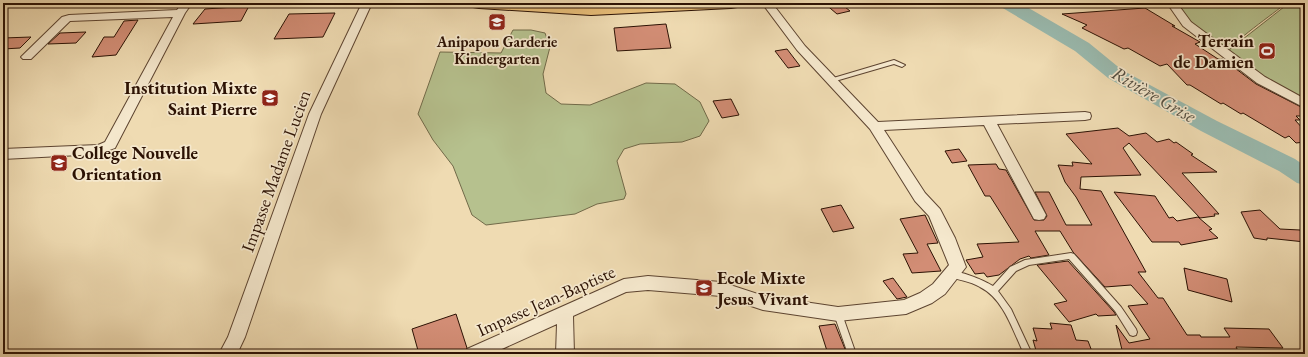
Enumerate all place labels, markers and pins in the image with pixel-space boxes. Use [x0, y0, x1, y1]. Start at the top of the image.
school or university icon: Anipapou Garderie Kindergarten [487, 12, 507, 32]
place label: Terrain de Damien [1173, 29, 1254, 73]
place label: Anipapou Garderie Kindergarten [436, 32, 557, 68]
sports icon: Terrain de Damien [1257, 41, 1277, 61]
place label: Institution Mixte Saint Pierre [124, 76, 257, 120]
school or university icon: Institution Mixte Saint Pierre [260, 88, 280, 108]
place label: College Nouvelle Orientation [72, 141, 199, 185]
school or university icon: College Nouvelle Orientation [49, 153, 69, 173]
place label: Ecole Mixte Jesus Vivant [715, 266, 809, 310]
school or university icon: Ecole Mixte Jesus Vivant [694, 278, 714, 298]

